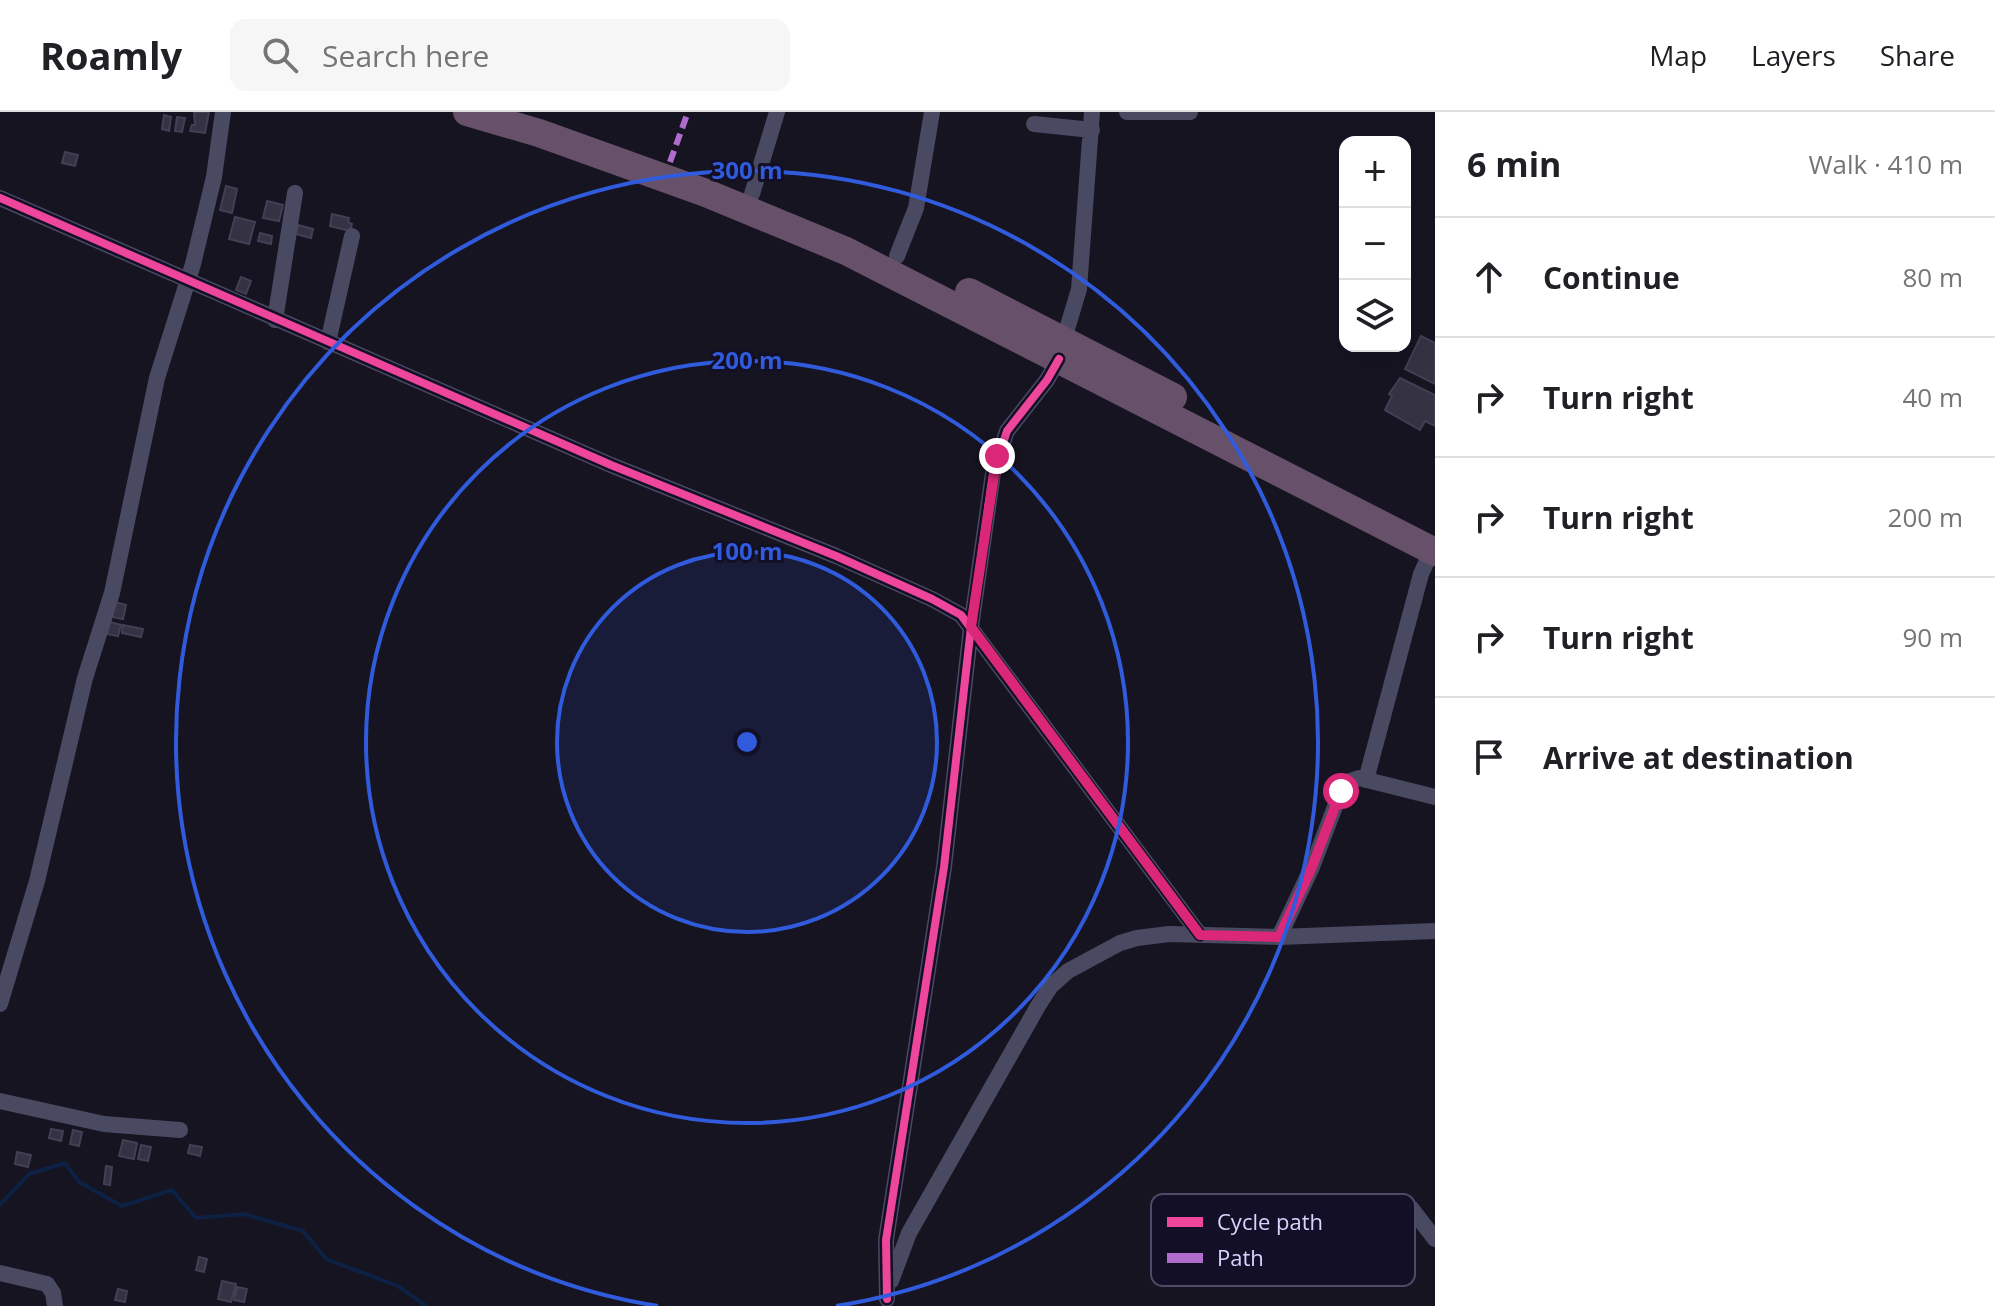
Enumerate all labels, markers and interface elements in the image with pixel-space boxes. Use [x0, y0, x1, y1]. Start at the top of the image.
search box [230, 19, 790, 91]
text: Roamly [40, 29, 182, 81]
icon: search [258, 33, 302, 77]
text: Search here [322, 35, 489, 76]
text: Map [1649, 36, 1707, 74]
text: Layers [1751, 36, 1836, 74]
text: Share [1880, 36, 1955, 74]
map controls [1339, 136, 1411, 352]
button: + [1339, 136, 1411, 208]
text: 6 min [1467, 141, 1561, 187]
text: Walk · 410 m [1809, 146, 1963, 182]
text: 300 m [712, 153, 782, 186]
button: − [1339, 208, 1411, 280]
icon: ahead [1467, 255, 1511, 299]
text: Continue [1543, 257, 1680, 298]
text: 80 m [1902, 259, 1963, 295]
button: layers [1339, 280, 1411, 352]
text: 200 m [712, 343, 782, 376]
icon: right [1467, 375, 1511, 419]
text: Turn right [1543, 377, 1694, 418]
text: 40 m [1902, 379, 1963, 415]
route end [979, 438, 1015, 474]
icon: right [1467, 495, 1511, 539]
text: Turn right [1543, 497, 1694, 538]
text: 200 m [1888, 499, 1963, 535]
text: 100 m [712, 534, 782, 567]
icon: right [1467, 615, 1511, 659]
text: Turn right [1543, 617, 1694, 658]
text: 90 m [1902, 619, 1963, 655]
centre of rings [733, 728, 761, 756]
icon: arrive [1467, 735, 1511, 779]
text: Arrive at destination [1543, 737, 1854, 778]
route start [1323, 773, 1359, 809]
legend [1151, 1194, 1415, 1286]
text: Cycle path [1217, 1206, 1323, 1236]
text: Path [1217, 1242, 1264, 1272]

